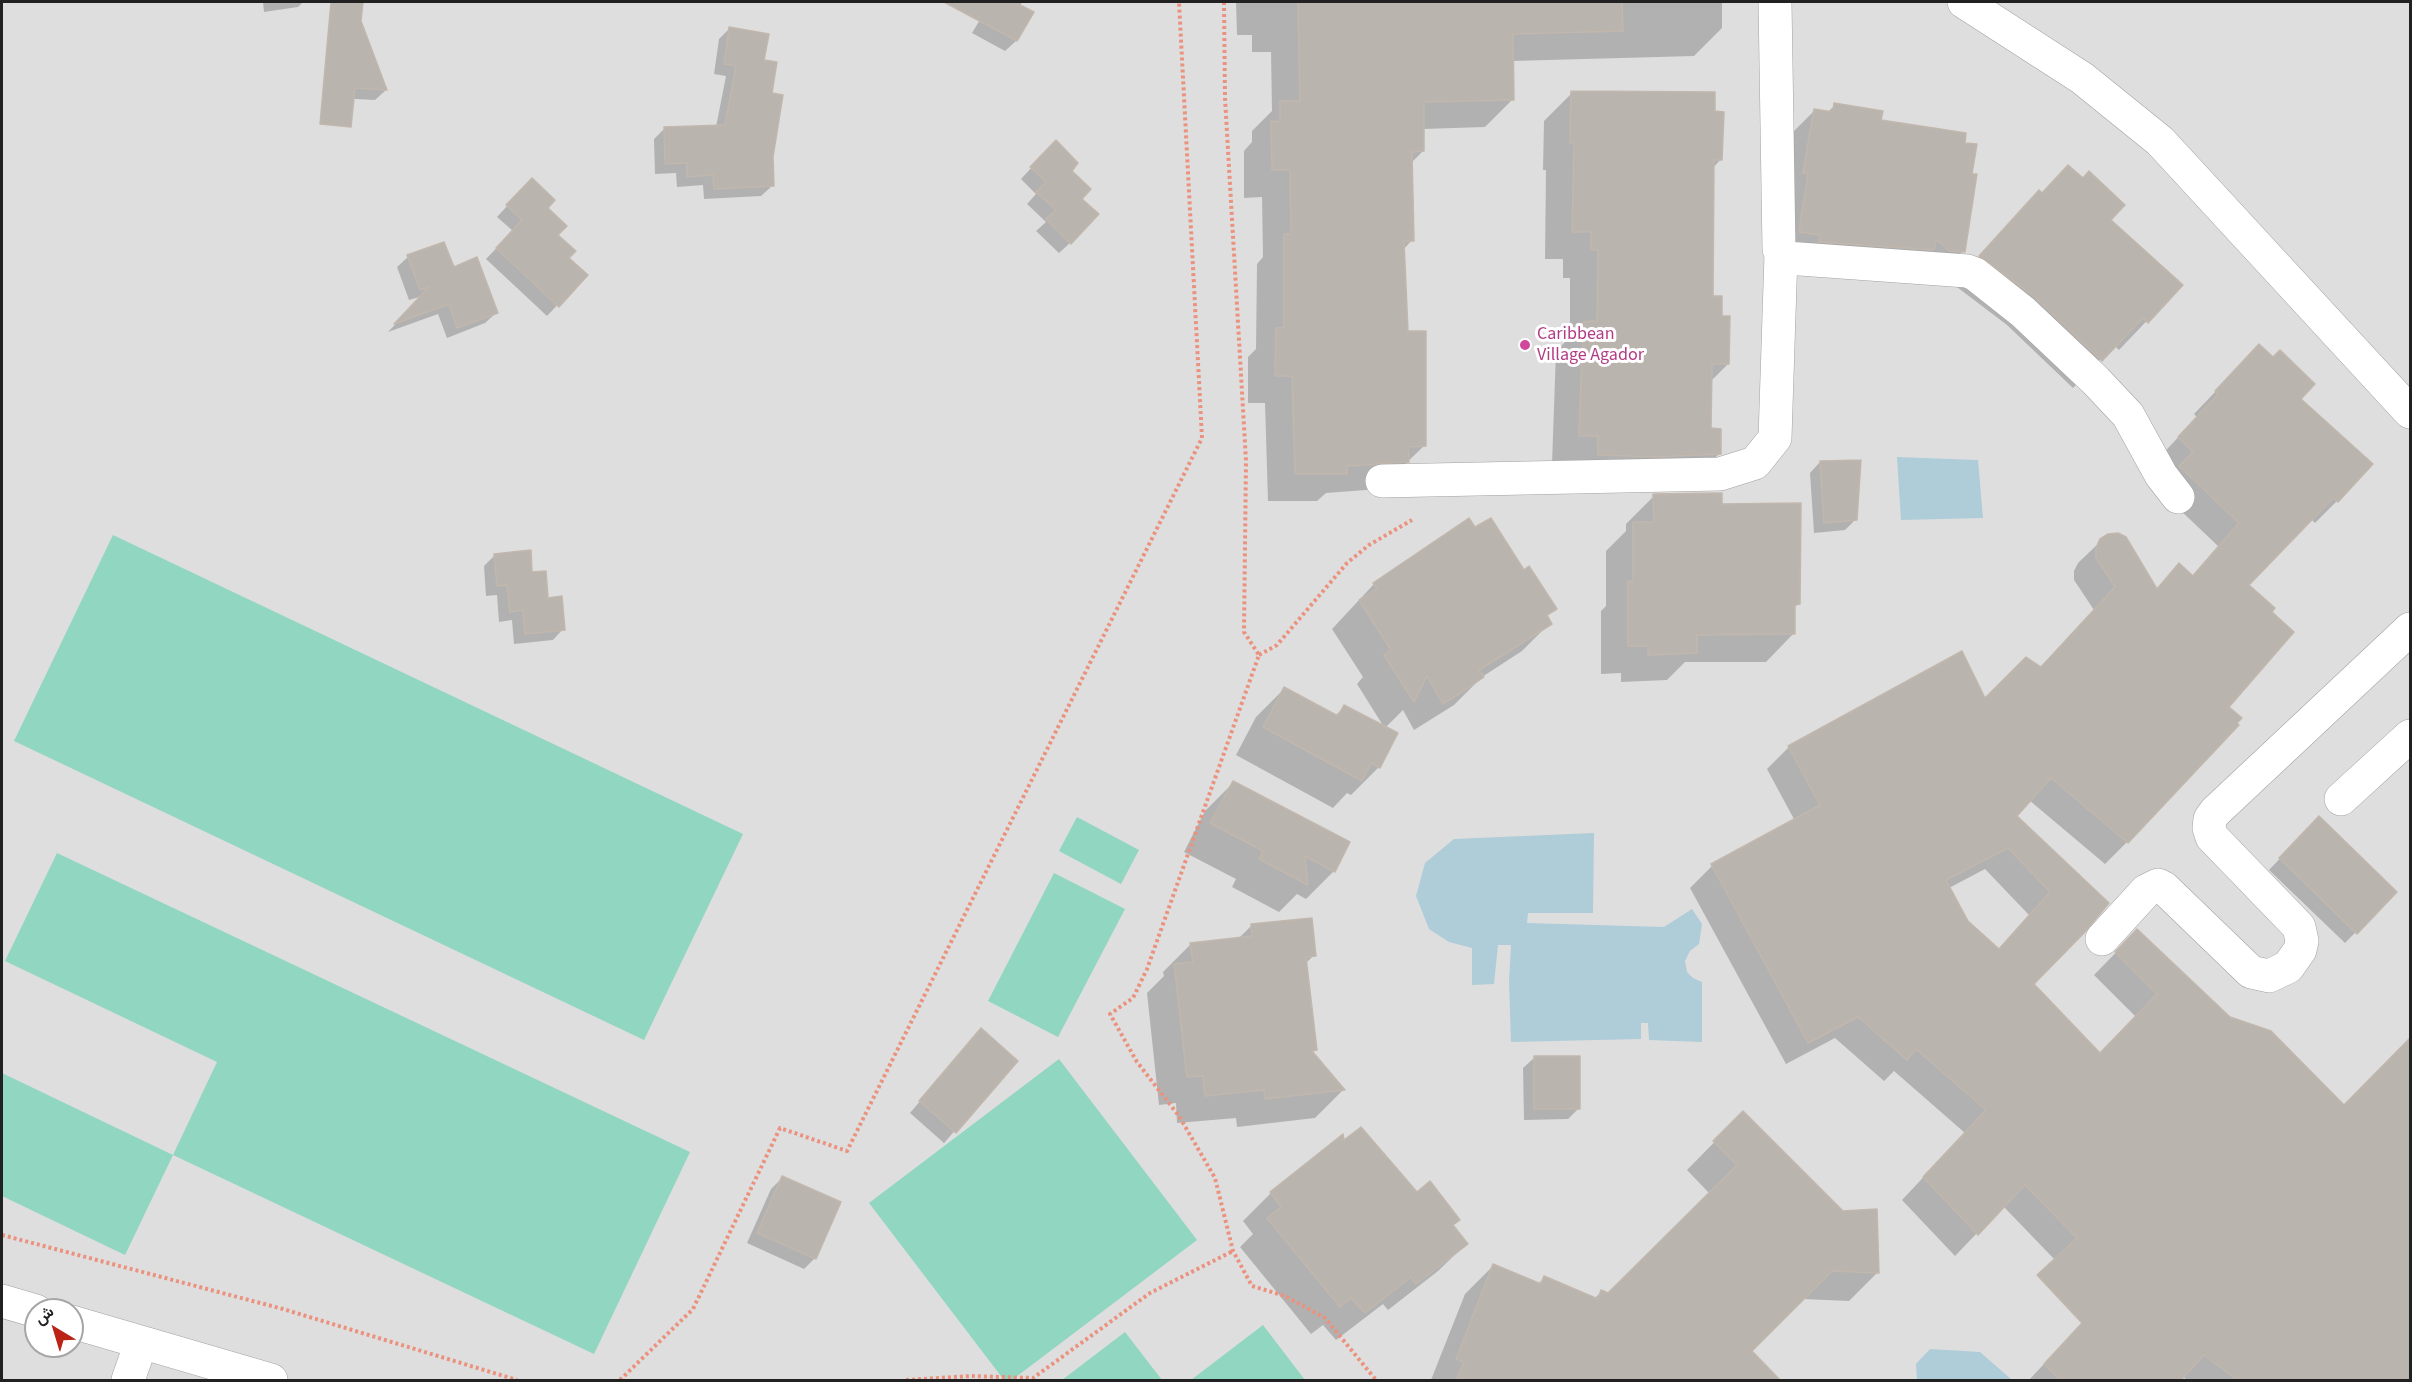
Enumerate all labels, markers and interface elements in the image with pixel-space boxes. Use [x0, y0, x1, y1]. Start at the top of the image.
place label: Caribbean Village Agador [1537, 324, 1644, 366]
marker: Caribbean Village Agador [1518, 338, 1532, 352]
north arrow [24, 1298, 84, 1358]
text: ش [30, 1301, 58, 1330]

